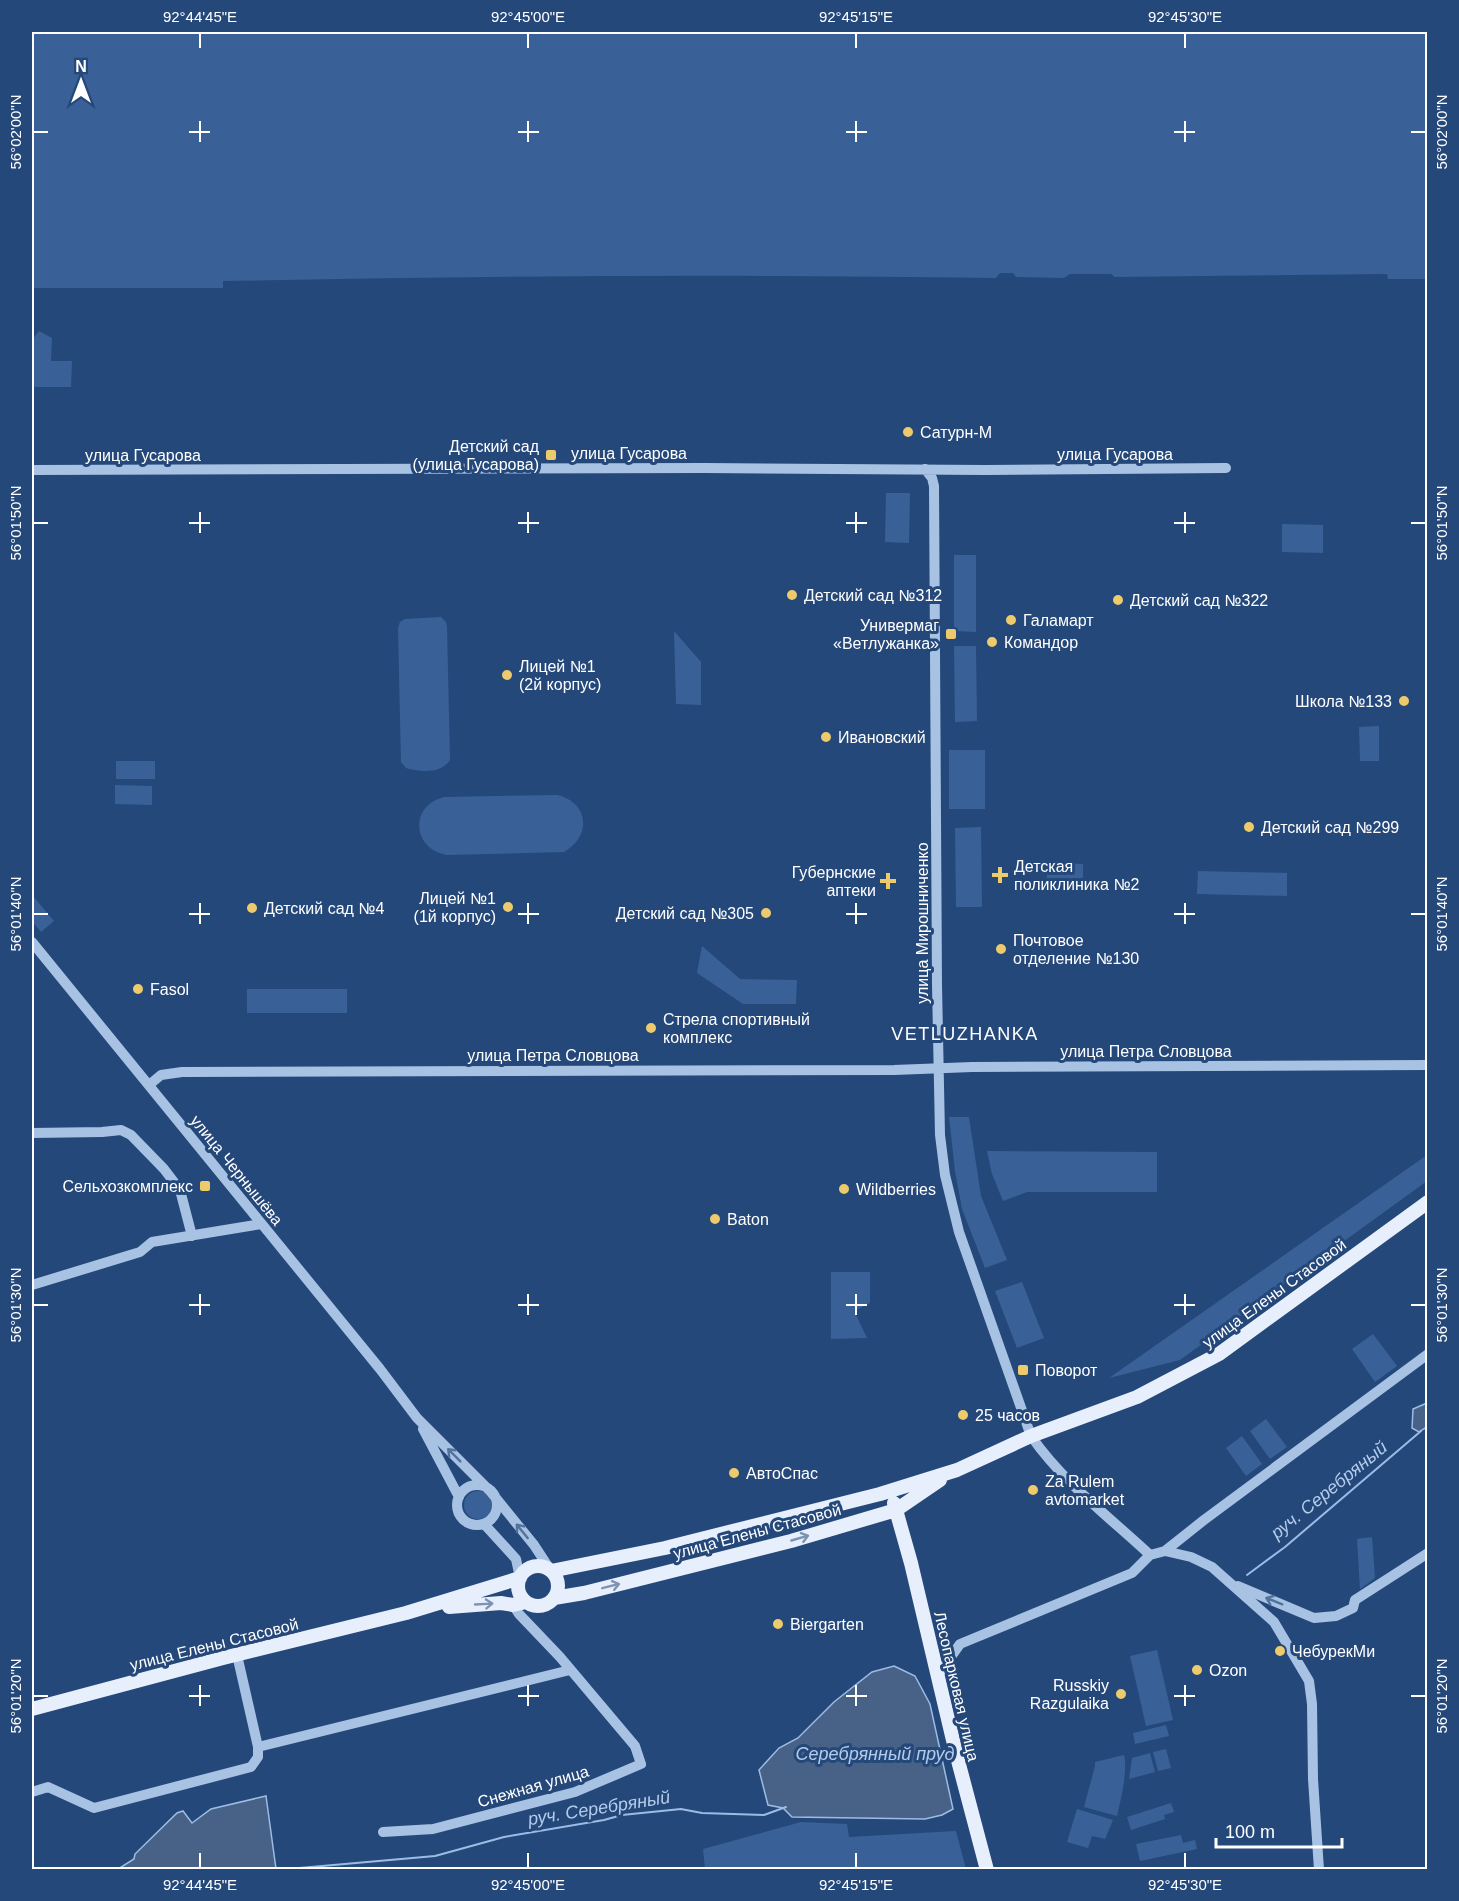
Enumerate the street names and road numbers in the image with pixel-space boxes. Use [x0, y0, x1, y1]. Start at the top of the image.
street label: улица Гусарова [571, 445, 687, 462]
street label: улица Гусарова [1057, 446, 1173, 463]
street label: улица Гусарова [85, 447, 201, 464]
street label: улица Мирошниченко [914, 842, 931, 1004]
street label: улица Петра Словцова [1060, 1043, 1232, 1060]
street label: улица Петра Словцова [467, 1047, 639, 1064]
street label: улица Чернышёва [187, 1112, 286, 1229]
street label: улица Елены Стасовой [1199, 1236, 1349, 1351]
street label: улица Елены Стасовой [671, 1501, 843, 1562]
street label: Лесопарковая улица [931, 1610, 982, 1763]
street label: улица Елены Стасовой [128, 1615, 300, 1674]
street label: Снежная улица [476, 1762, 591, 1810]

